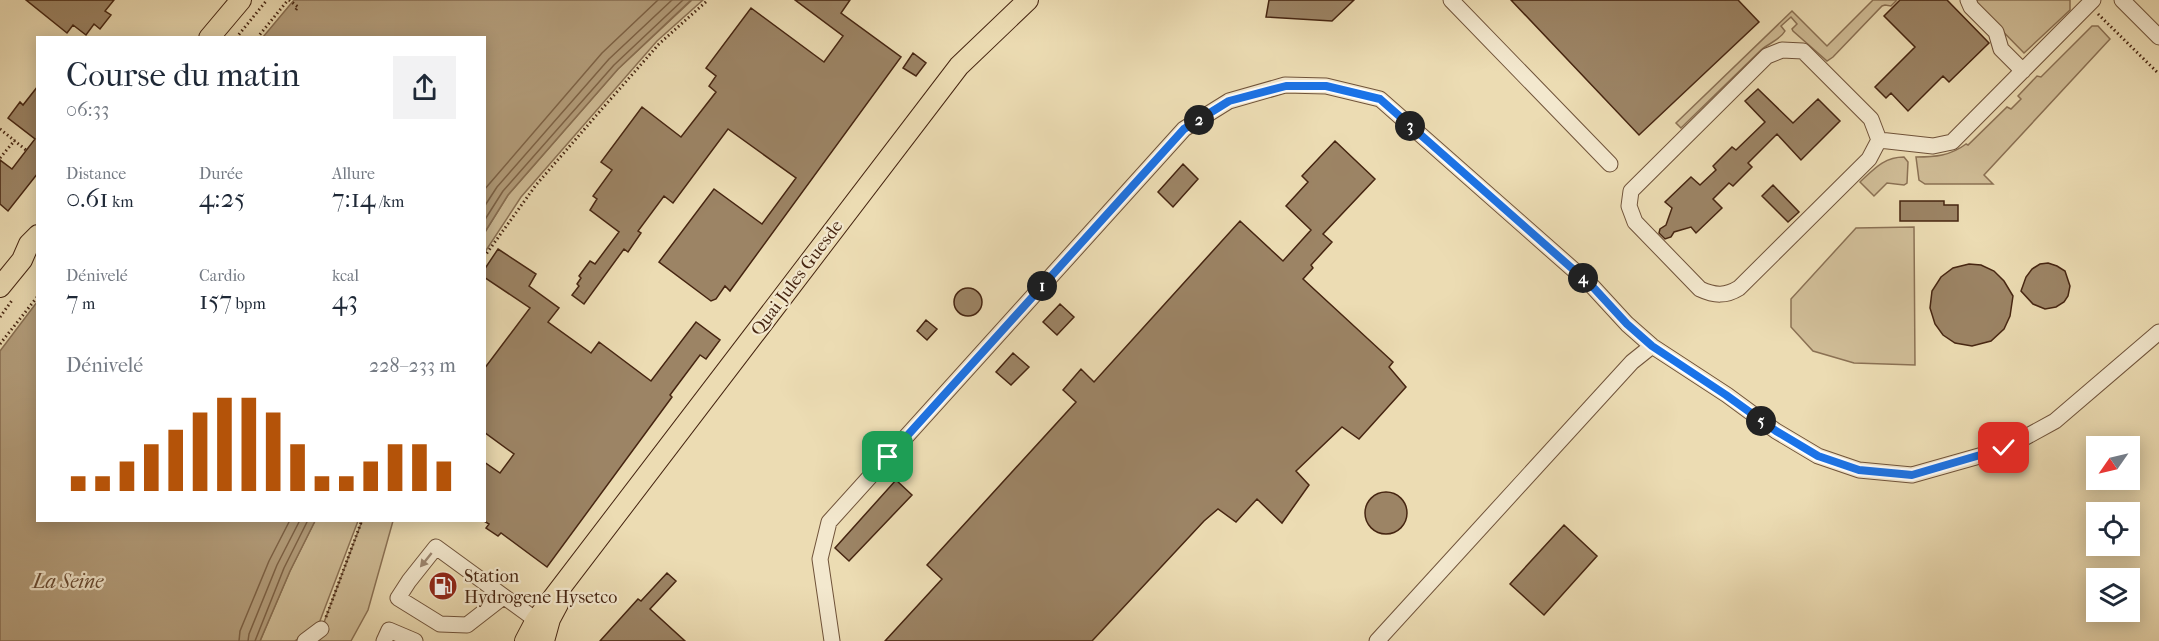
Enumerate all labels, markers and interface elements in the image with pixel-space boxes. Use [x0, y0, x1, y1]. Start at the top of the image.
text: Course du matin [66, 56, 300, 95]
button: share [393, 56, 456, 119]
text: 06:33 [66, 98, 109, 121]
pin: 2 [1184, 105, 1214, 135]
text: 2 [1195, 110, 1203, 129]
pin: 3 [1395, 111, 1425, 141]
text: 3 [1407, 116, 1413, 135]
text: Distance [66, 164, 126, 183]
text: Durée [199, 164, 243, 183]
text: Allure [332, 164, 375, 183]
text: 0.61 [66, 183, 109, 214]
text: 4:25 [199, 183, 245, 214]
text: 7:14 [332, 183, 375, 214]
text: km [109, 192, 134, 211]
text: /km [375, 192, 404, 211]
street label: Quai Jules Guesde [747, 216, 847, 340]
pin: 4 [1568, 263, 1598, 293]
text: Dénivelé [66, 266, 128, 285]
text: Cardio [199, 266, 245, 285]
text: kcal [332, 266, 359, 285]
text: 4 [1578, 268, 1588, 287]
pin: 1 [1027, 271, 1057, 301]
text: 1 [1039, 276, 1045, 295]
text: 7 [66, 285, 79, 316]
text: 157 [199, 285, 232, 316]
text: 43 [332, 285, 358, 316]
text: m [79, 294, 95, 313]
text: bpm [232, 294, 266, 313]
text: Dénivelé [66, 354, 143, 377]
text: 228–233 m [369, 354, 456, 377]
pin: 5 [1746, 406, 1776, 436]
text: 5 [1758, 411, 1764, 430]
pin [1978, 422, 2029, 473]
pin [862, 431, 913, 482]
icon: check [1987, 431, 2020, 464]
north arrow [2086, 436, 2140, 490]
map controls [2086, 436, 2140, 622]
icon: arrive [871, 440, 904, 473]
button: locate [2086, 502, 2140, 556]
one-way arrow [419, 552, 432, 568]
place label: Station Hydrogene Hysetco [464, 566, 617, 608]
button: layers [2086, 568, 2140, 622]
water label: La Seine [31, 570, 104, 593]
fuel station icon: Station Hydrogene Hysetco [427, 570, 459, 602]

